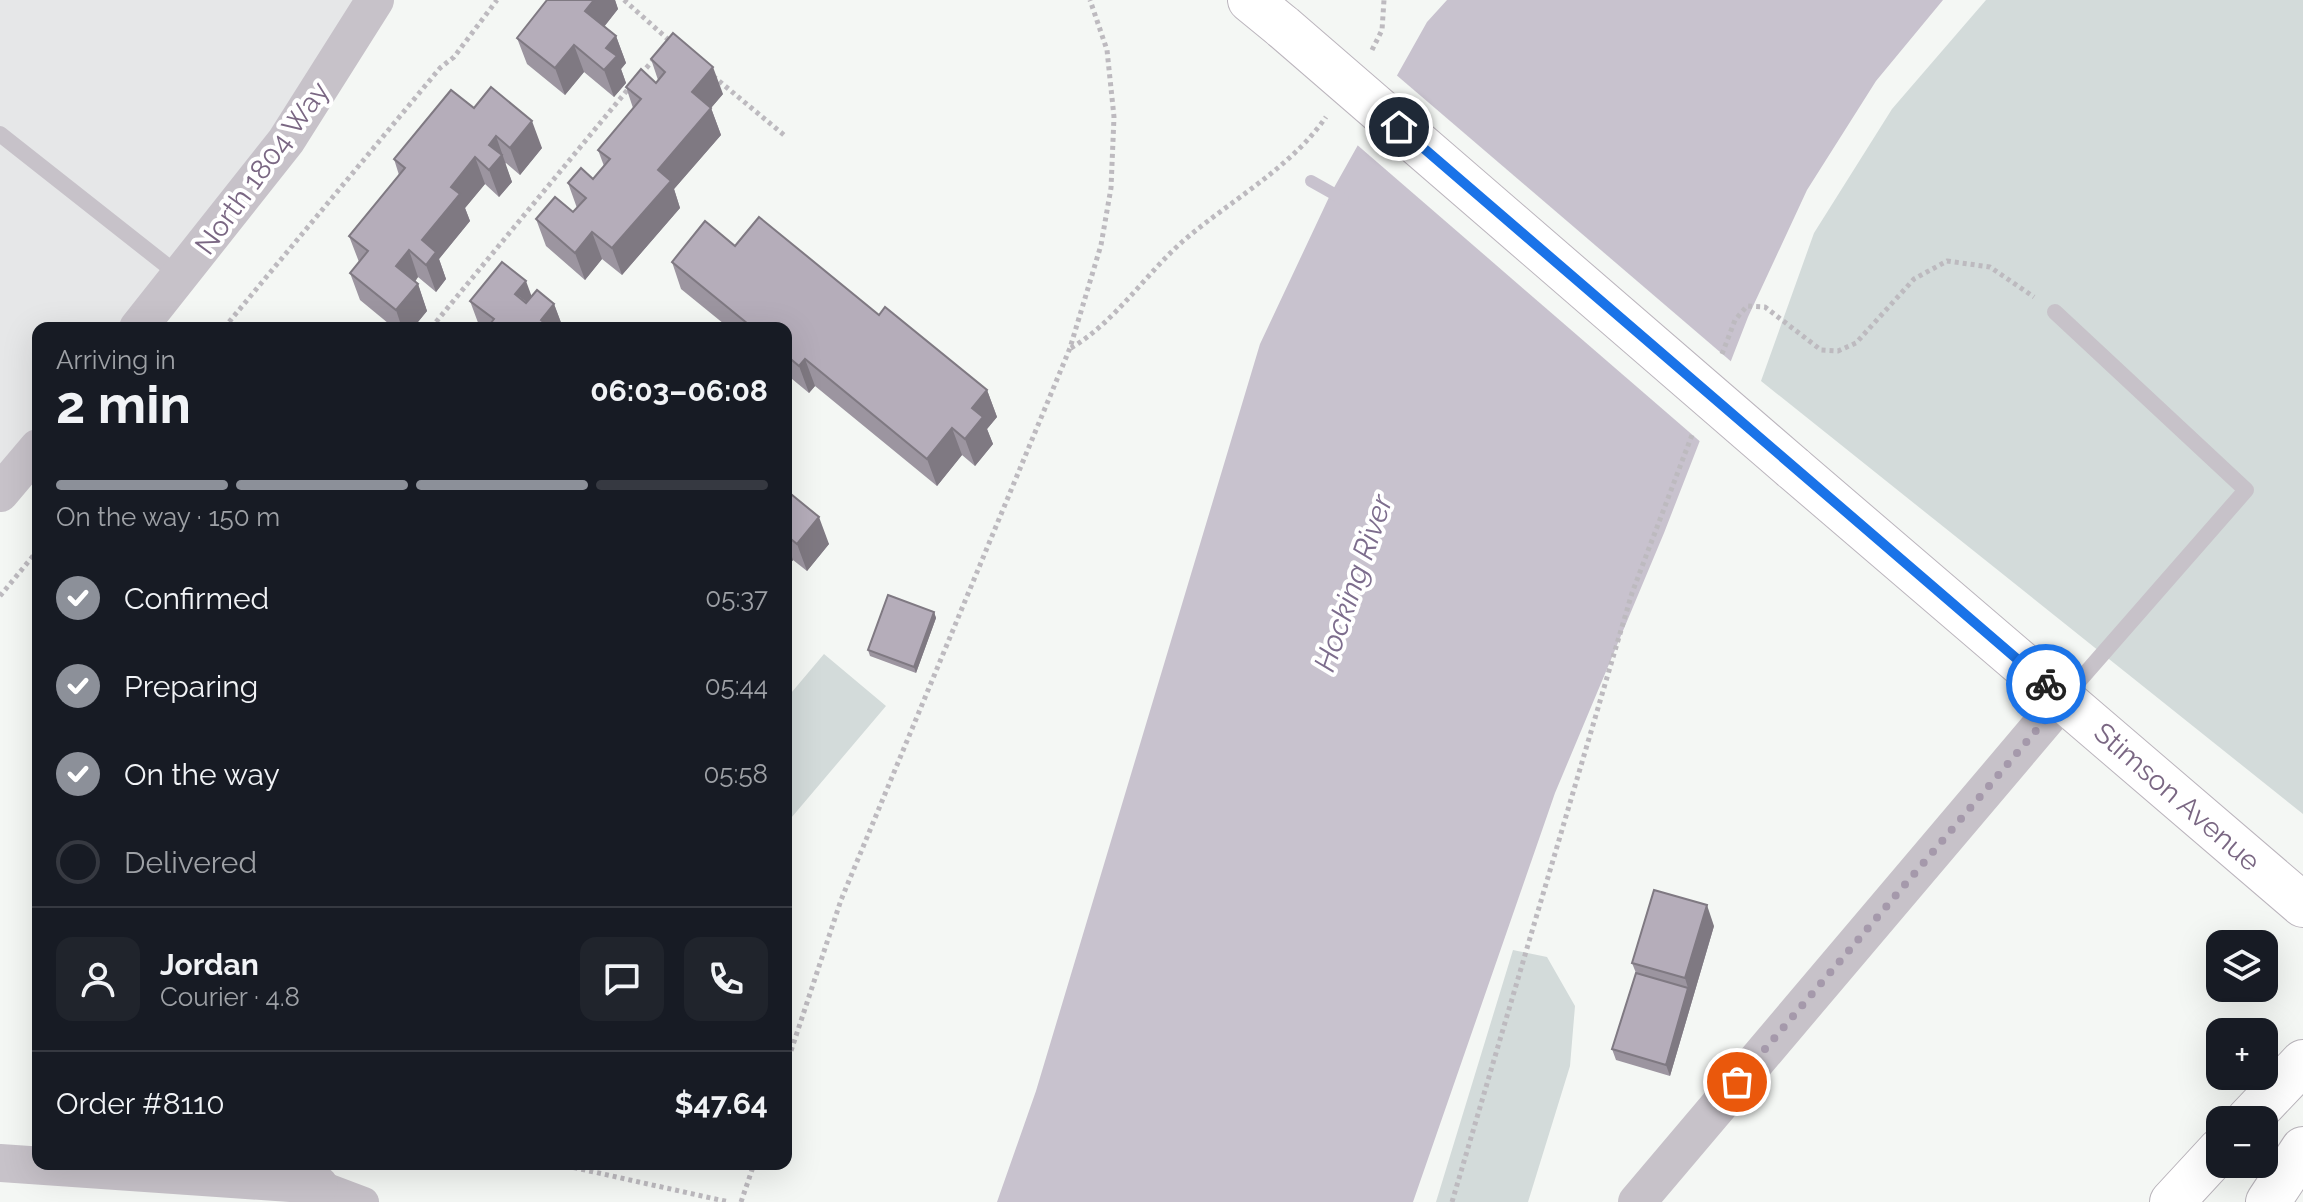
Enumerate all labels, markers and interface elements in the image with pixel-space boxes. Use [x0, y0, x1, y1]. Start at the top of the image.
street label: North 1804 Way [188, 75, 336, 261]
pin [1365, 93, 1433, 161]
icon: home [1377, 105, 1421, 149]
text: Arriving in [56, 345, 176, 375]
text: 06:03–06:08 [590, 373, 768, 408]
text: 2 min [56, 374, 191, 435]
water label: Hocking River [1306, 489, 1400, 676]
text: On the way · 150 m [56, 502, 280, 532]
icon: check [56, 576, 100, 620]
text: Confirmed [124, 581, 269, 616]
text: 05:37 [705, 583, 768, 613]
courier [2006, 644, 2086, 724]
icon: bike [2024, 662, 2068, 706]
icon: check [56, 664, 100, 708]
text: Preparing [124, 669, 258, 704]
text: 05:44 [705, 671, 768, 701]
street label: Stimson Avenue [2087, 716, 2267, 878]
icon: check [56, 752, 100, 796]
text: On the way [124, 757, 280, 792]
text: 05:58 [703, 759, 768, 789]
text: Delivered [124, 845, 257, 880]
map controls [2206, 930, 2278, 1178]
button: layers [2206, 930, 2278, 1002]
button: person [56, 937, 140, 1021]
button: chat [580, 937, 664, 1021]
button: phone [684, 937, 768, 1021]
text: Jordan [160, 947, 259, 982]
text: Courier · 4.8 [160, 982, 300, 1012]
button: + [2206, 1018, 2278, 1090]
pin [1703, 1048, 1771, 1116]
icon: bag [1715, 1060, 1759, 1104]
text: Order #8110 [56, 1086, 225, 1121]
text: $47.64 [675, 1086, 768, 1121]
button: − [2206, 1106, 2278, 1178]

